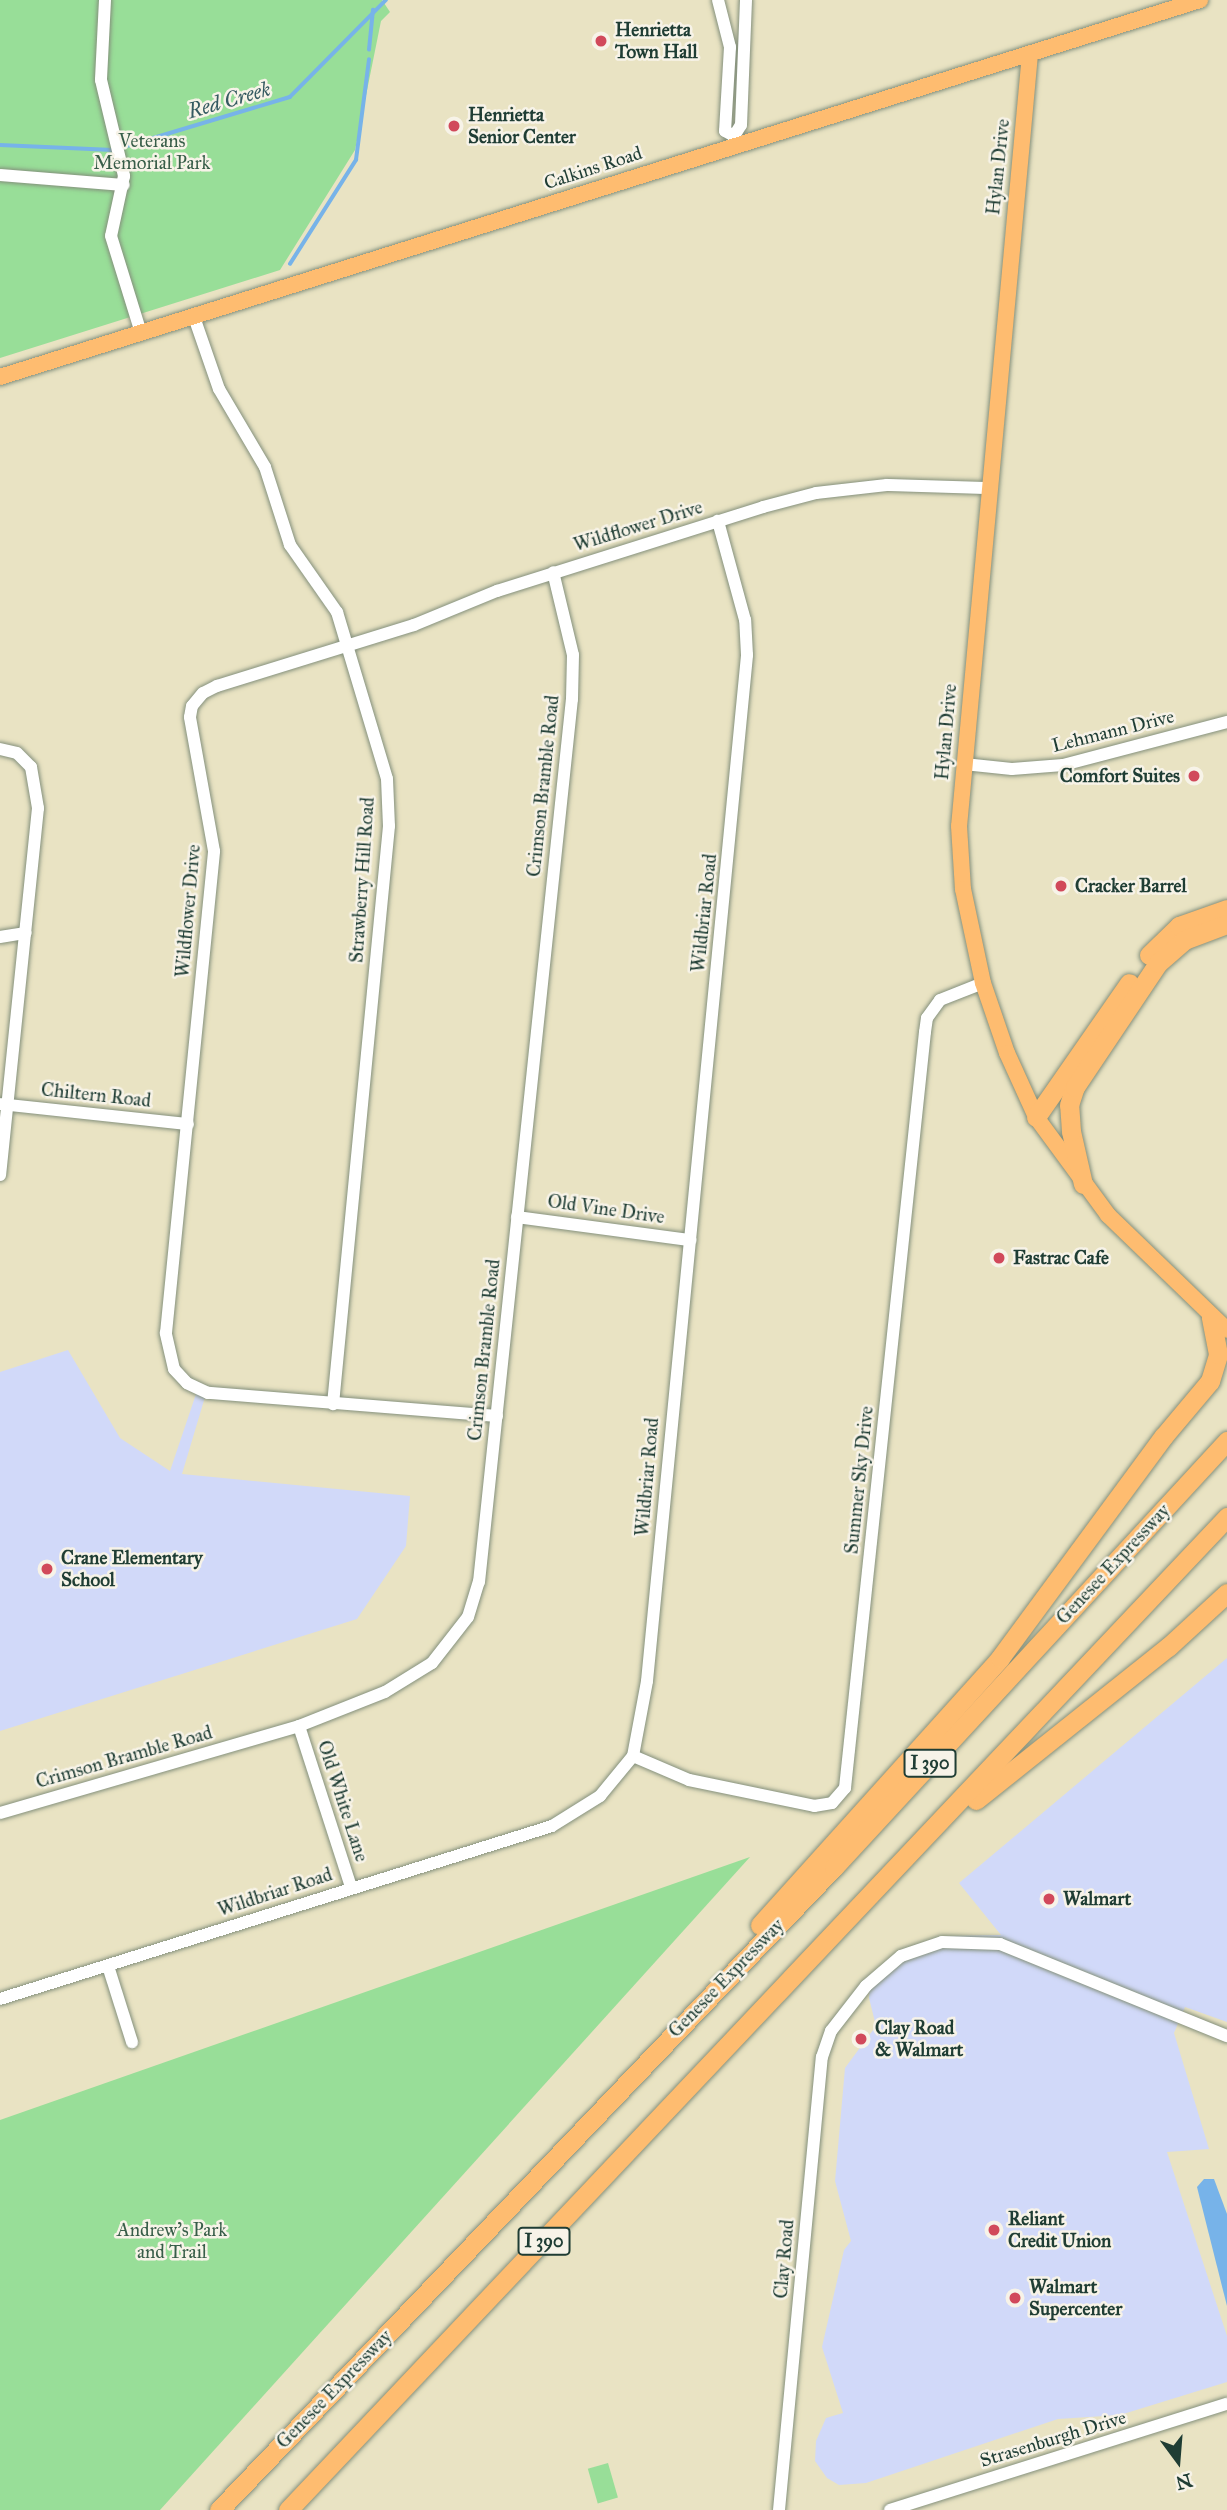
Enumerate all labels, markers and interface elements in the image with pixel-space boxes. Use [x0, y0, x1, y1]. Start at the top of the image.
place label: Henrietta Town Hall [615, 19, 698, 63]
marker: Henrietta Town Hall [593, 33, 609, 49]
water label: Red Creek [185, 76, 273, 124]
place label: Henrietta Senior Center [468, 104, 576, 148]
marker: Henrietta Senior Center [446, 118, 462, 134]
street label: Hylan Drive [982, 118, 1014, 216]
park label: Veterans Memorial Park [94, 130, 210, 174]
street label: Calkins Road [541, 141, 645, 195]
street label: Wildflower Drive [571, 496, 705, 556]
street label: Hylan Drive [930, 683, 962, 781]
street label: Crimson Bramble Road [522, 694, 564, 878]
street label: Lehmann Drive [1050, 705, 1176, 757]
place label: Comfort Suites [1060, 765, 1180, 787]
marker: Comfort Suites [1186, 768, 1202, 784]
street label: Strawberry Hill Road [345, 796, 379, 964]
street label: Wildflower Drive [171, 843, 205, 979]
street label: Wildbriar Road [686, 853, 722, 973]
place label: Cracker Barrel [1075, 875, 1187, 897]
marker: Cracker Barrel [1053, 878, 1069, 894]
street label: Chiltern Road [40, 1078, 152, 1112]
street label: Old Vine Drive [546, 1190, 666, 1228]
place label: Fastrac Cafe [1013, 1247, 1109, 1269]
marker: Fastrac Cafe [991, 1250, 1007, 1266]
street label: Crimson Bramble Road [463, 1258, 505, 1442]
street label: Summer Sky Drive [840, 1405, 878, 1555]
street label: Wildbriar Road [630, 1417, 664, 1537]
street label: Genesee Expressway [1051, 1499, 1175, 1629]
place label: Crane Elementary School [61, 1547, 203, 1591]
marker: Crane Elementary School [39, 1561, 55, 1577]
street label: Crimson Bramble Road [33, 1721, 215, 1793]
street label: Old White Lane [313, 1738, 373, 1864]
road number: I 390 [902, 1748, 958, 1778]
street label: Wildbriar Road [215, 1863, 335, 1921]
place label: Walmart [1063, 1888, 1131, 1910]
marker: Walmart [1041, 1891, 1057, 1907]
street label: Genesee Expressway [664, 1914, 788, 2042]
place label: Clay Road & Walmart [875, 2017, 963, 2061]
marker: Clay Road & Walmart [853, 2031, 869, 2047]
place label: Reliant Credit Union [1008, 2208, 1111, 2252]
street label: Clay Road [769, 2218, 799, 2300]
park label: Andrew's Park and Trail [117, 2219, 227, 2263]
marker: Reliant Credit Union [986, 2222, 1002, 2238]
road number: I 390 [516, 2227, 572, 2256]
place label: Walmart Supercenter [1029, 2276, 1122, 2320]
marker: Walmart Supercenter [1007, 2290, 1023, 2306]
street label: Genesee Expressway [272, 2325, 396, 2453]
street label: Strasenburgh Drive [977, 2406, 1129, 2472]
north arrow [1143, 2426, 1213, 2496]
text: N [1173, 2468, 1195, 2495]

